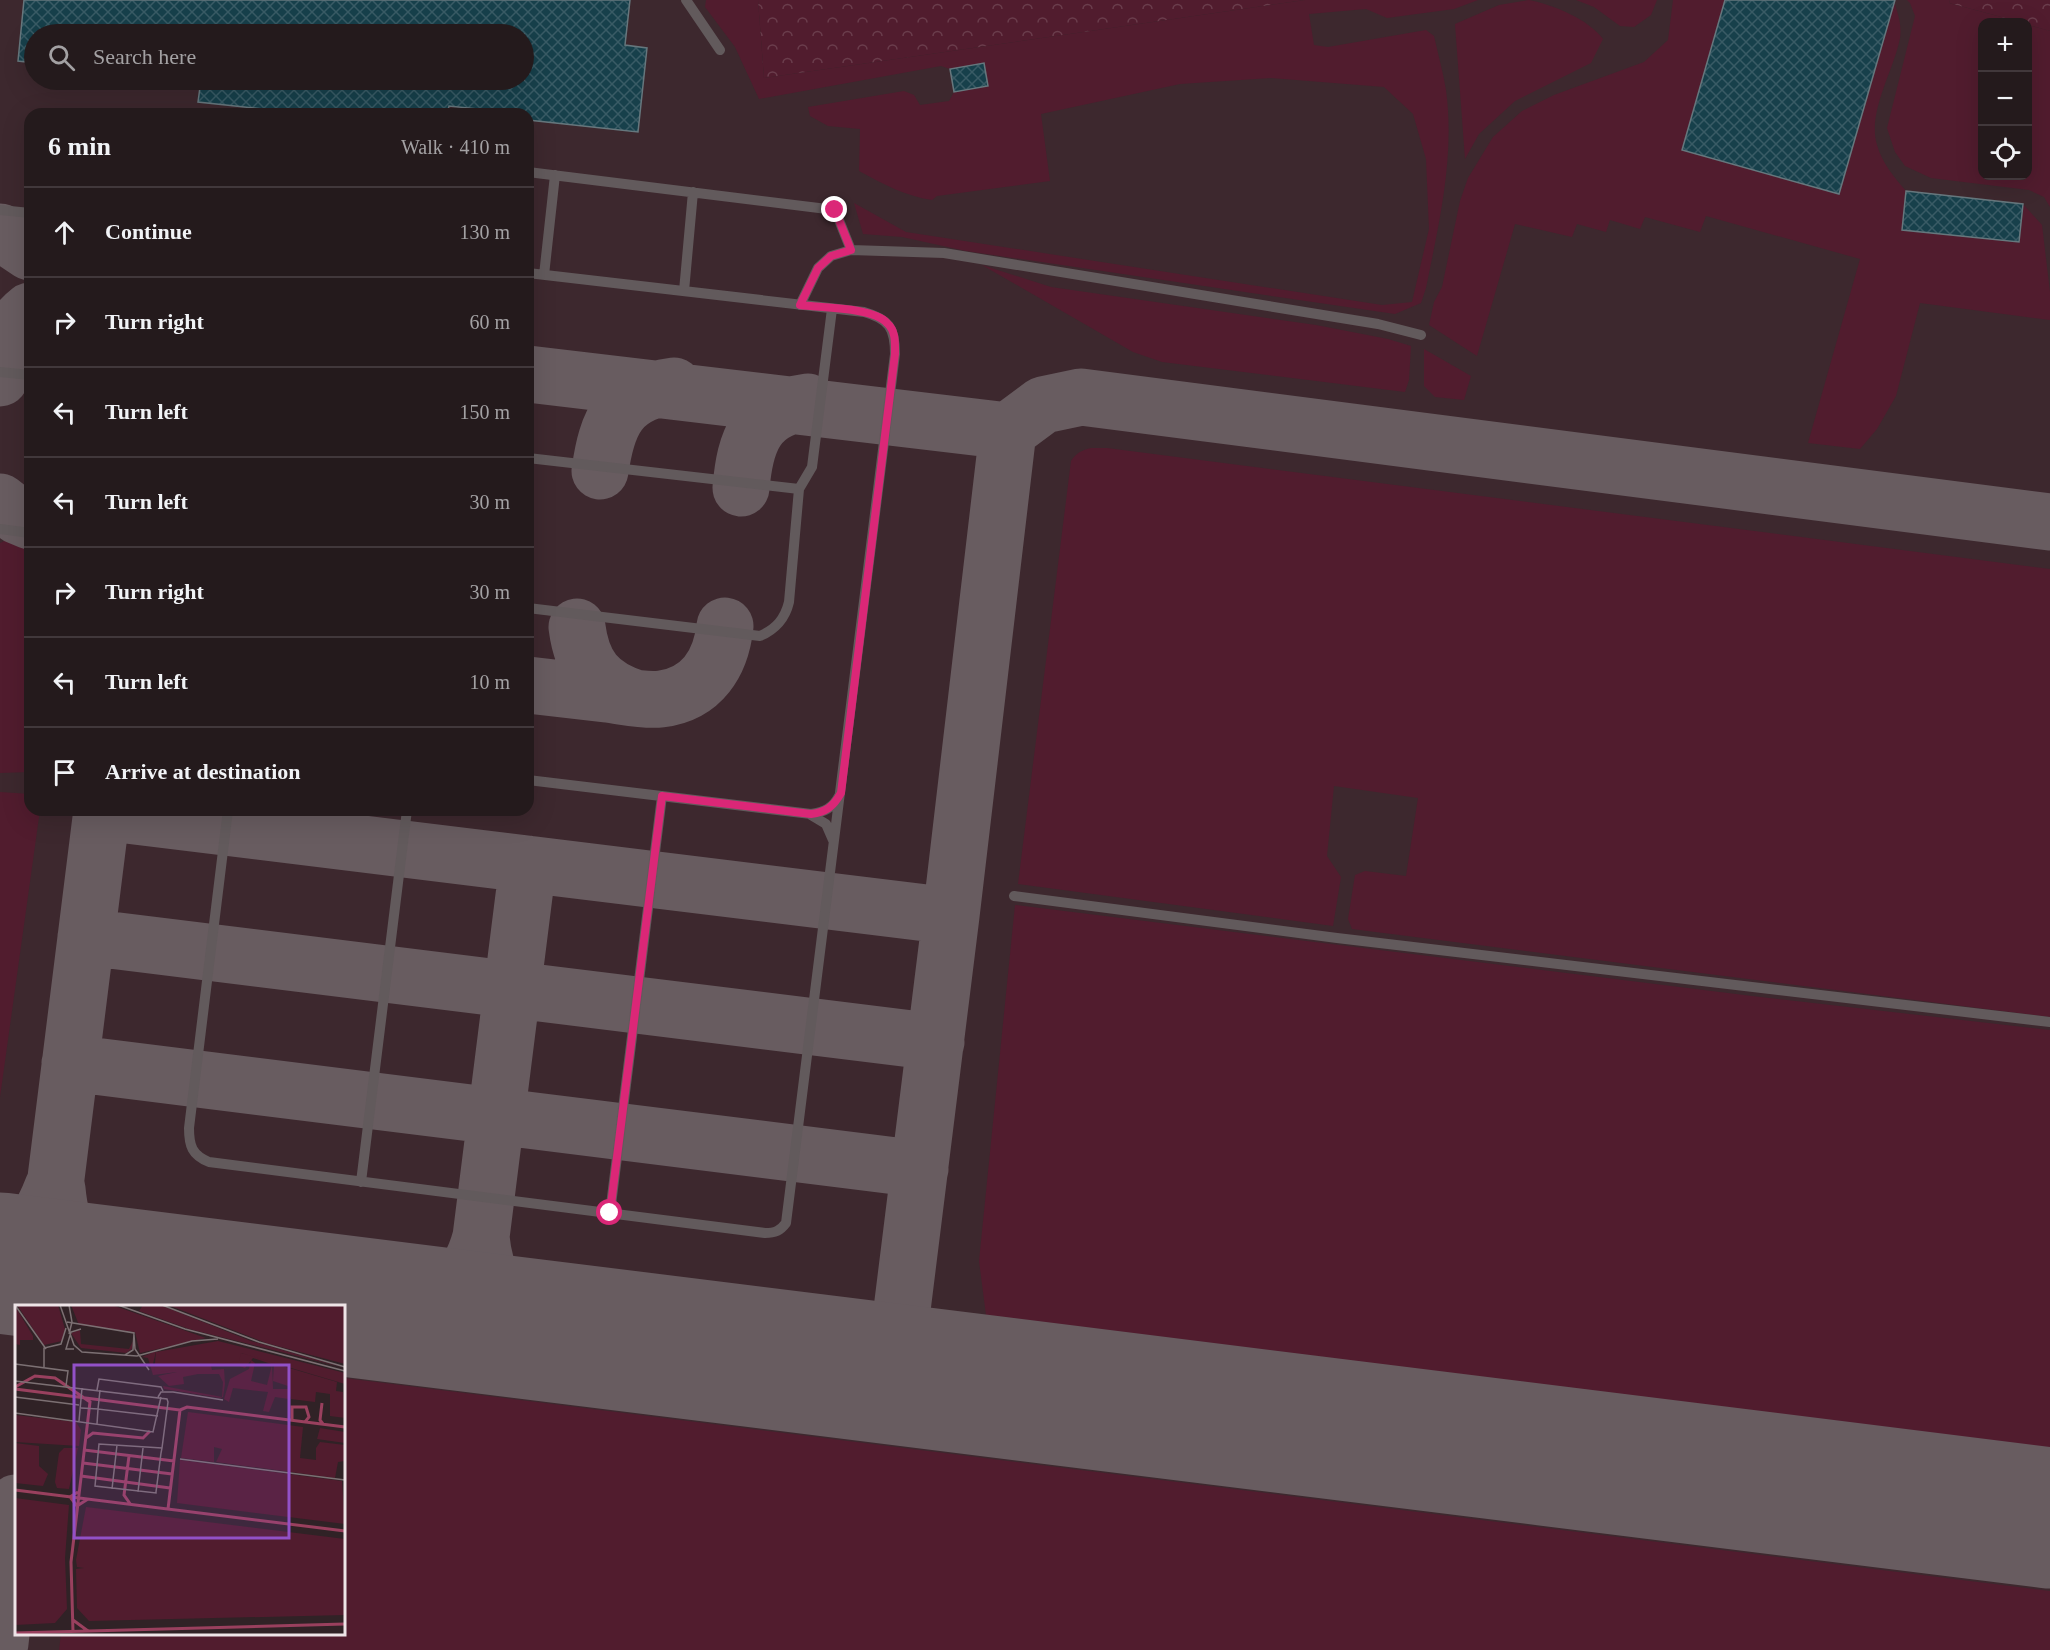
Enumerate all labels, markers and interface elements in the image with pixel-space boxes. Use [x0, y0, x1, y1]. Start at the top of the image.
map controls [1978, 18, 2032, 180]
button: + [1978, 18, 2032, 72]
search box [24, 24, 534, 90]
icon: search [45, 41, 78, 74]
text: Search here [93, 44, 196, 69]
button: − [1978, 72, 2032, 126]
button: locate [1978, 126, 2032, 180]
text: 6 min [48, 132, 111, 161]
text: Walk · 410 m [401, 136, 510, 158]
route end [821, 196, 847, 222]
icon: ahead [48, 216, 81, 249]
text: Continue [105, 219, 192, 244]
text: 130 m [459, 221, 510, 243]
icon: right [48, 306, 81, 339]
text: Turn right [105, 309, 204, 334]
text: 60 m [469, 311, 510, 333]
icon: left [48, 396, 81, 429]
text: Turn left [105, 399, 188, 424]
text: 150 m [459, 401, 510, 423]
icon: left [48, 486, 81, 519]
text: Turn left [105, 489, 188, 514]
text: 30 m [469, 491, 510, 513]
icon: right [48, 576, 81, 609]
text: Turn right [105, 579, 204, 604]
text: 30 m [469, 581, 510, 603]
icon: left [48, 666, 81, 699]
text: Turn left [105, 669, 188, 694]
text: 10 m [469, 671, 510, 693]
icon: arrive [48, 756, 81, 789]
text: Arrive at destination [105, 759, 301, 784]
route start [596, 1199, 622, 1225]
inset map [15, 1305, 345, 1635]

